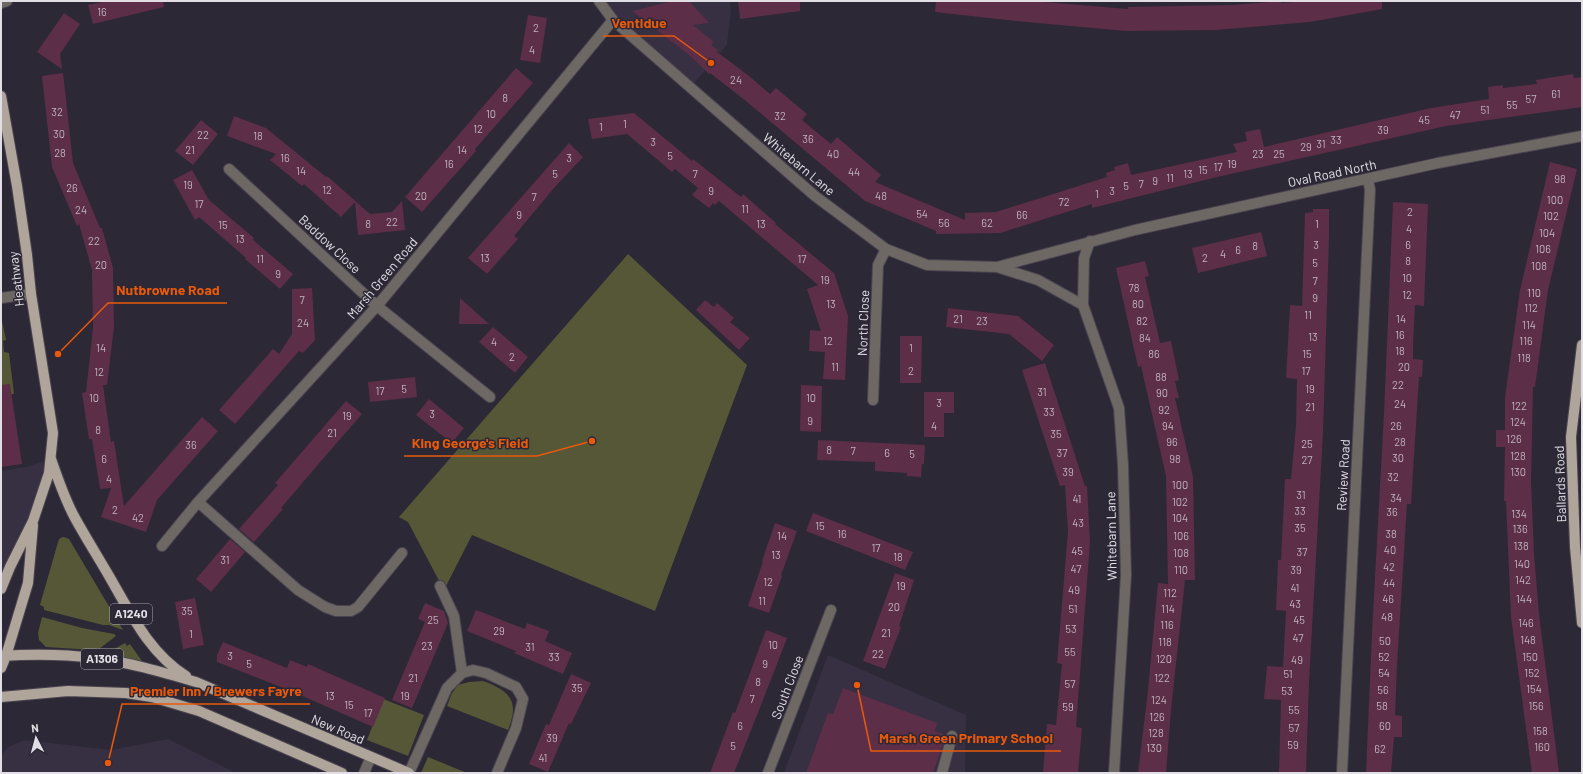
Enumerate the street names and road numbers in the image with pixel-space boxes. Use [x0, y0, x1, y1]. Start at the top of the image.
street label: Whitebarn Lane [760, 129, 838, 199]
street label: Oval Road North [1286, 156, 1378, 190]
street label: Baddow Close [296, 211, 364, 277]
street label: Marsh Green Road [343, 234, 421, 322]
street label: Heathway [5, 251, 27, 307]
street label: North Close [854, 290, 872, 356]
street label: Review Road [1333, 439, 1353, 511]
street label: Ballards Road [1551, 445, 1569, 523]
street label: Whitebarn Lane [1102, 491, 1120, 581]
road number: A1240 [110, 604, 152, 624]
road number: A1306 [81, 649, 123, 669]
street label: South Close [768, 653, 807, 721]
street label: New Road [309, 711, 367, 747]

